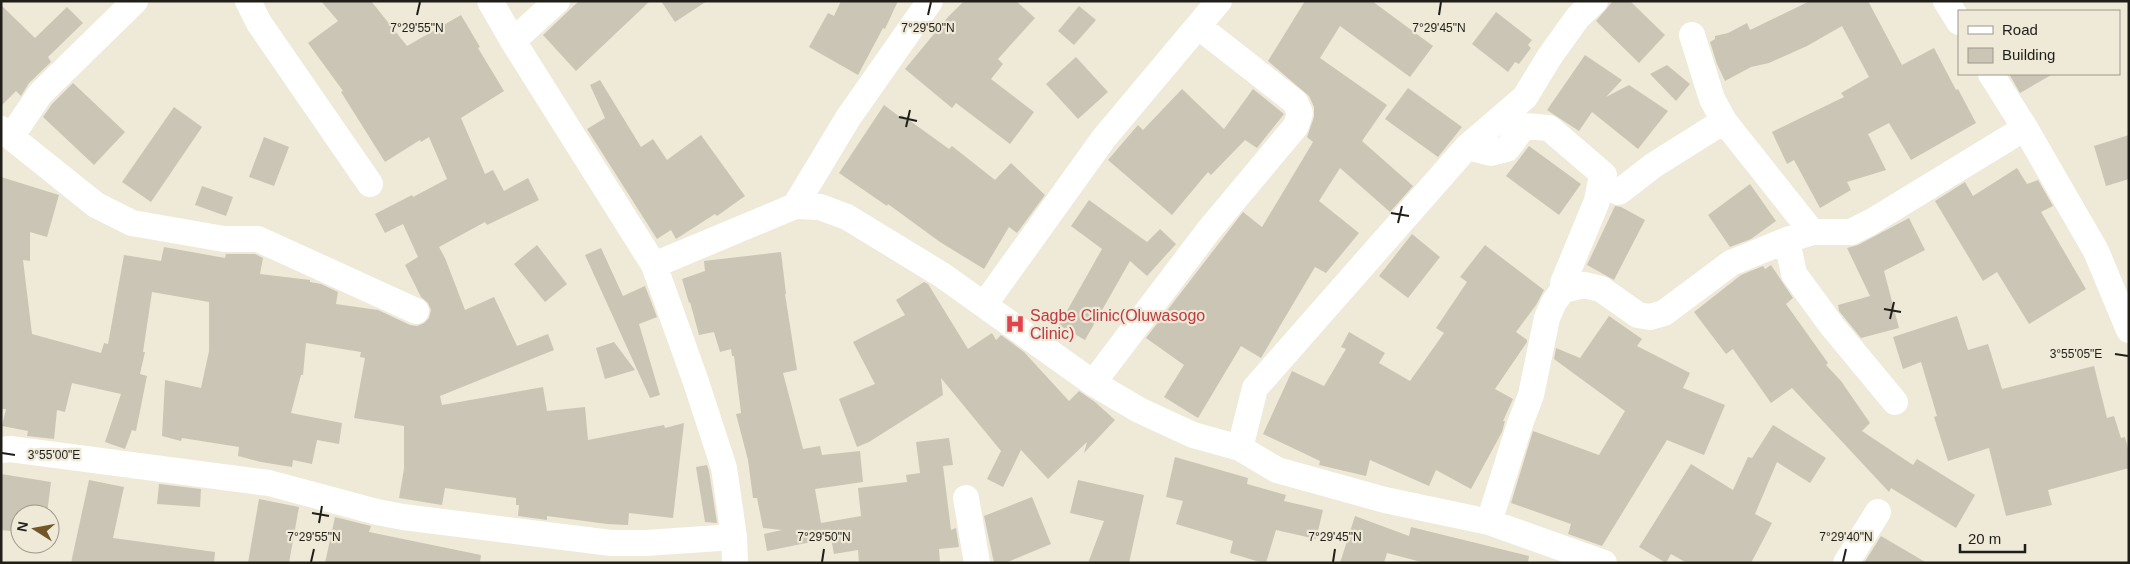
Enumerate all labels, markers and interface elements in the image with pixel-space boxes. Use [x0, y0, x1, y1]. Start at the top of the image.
legend [1958, 10, 2120, 75]
text: 7°29'55"N [390, 21, 444, 35]
text: 7°29'50"N [901, 21, 955, 35]
text: 7°29'45"N [1412, 21, 1466, 35]
text: Road [2002, 21, 2038, 38]
text: Building [2002, 46, 2055, 63]
place label: Sagbe Clinic(Oluwasogo Clinic) [1030, 307, 1205, 342]
hospital icon: Sagbe Clinic(Oluwasogo Clinic) [1004, 313, 1026, 335]
text: 3°55'05"E [2050, 347, 2102, 361]
text: 3°55'00"E [28, 448, 80, 462]
north arrow [10, 504, 60, 554]
text: N [13, 520, 31, 533]
scale bar [1960, 522, 2025, 554]
text: 7°29'55"N [287, 530, 341, 544]
text: 7°29'50"N [797, 530, 851, 544]
text: 7°29'45"N [1308, 530, 1362, 544]
text: 7°29'40"N [1819, 530, 1873, 544]
text: 20 m [1968, 530, 2001, 547]

